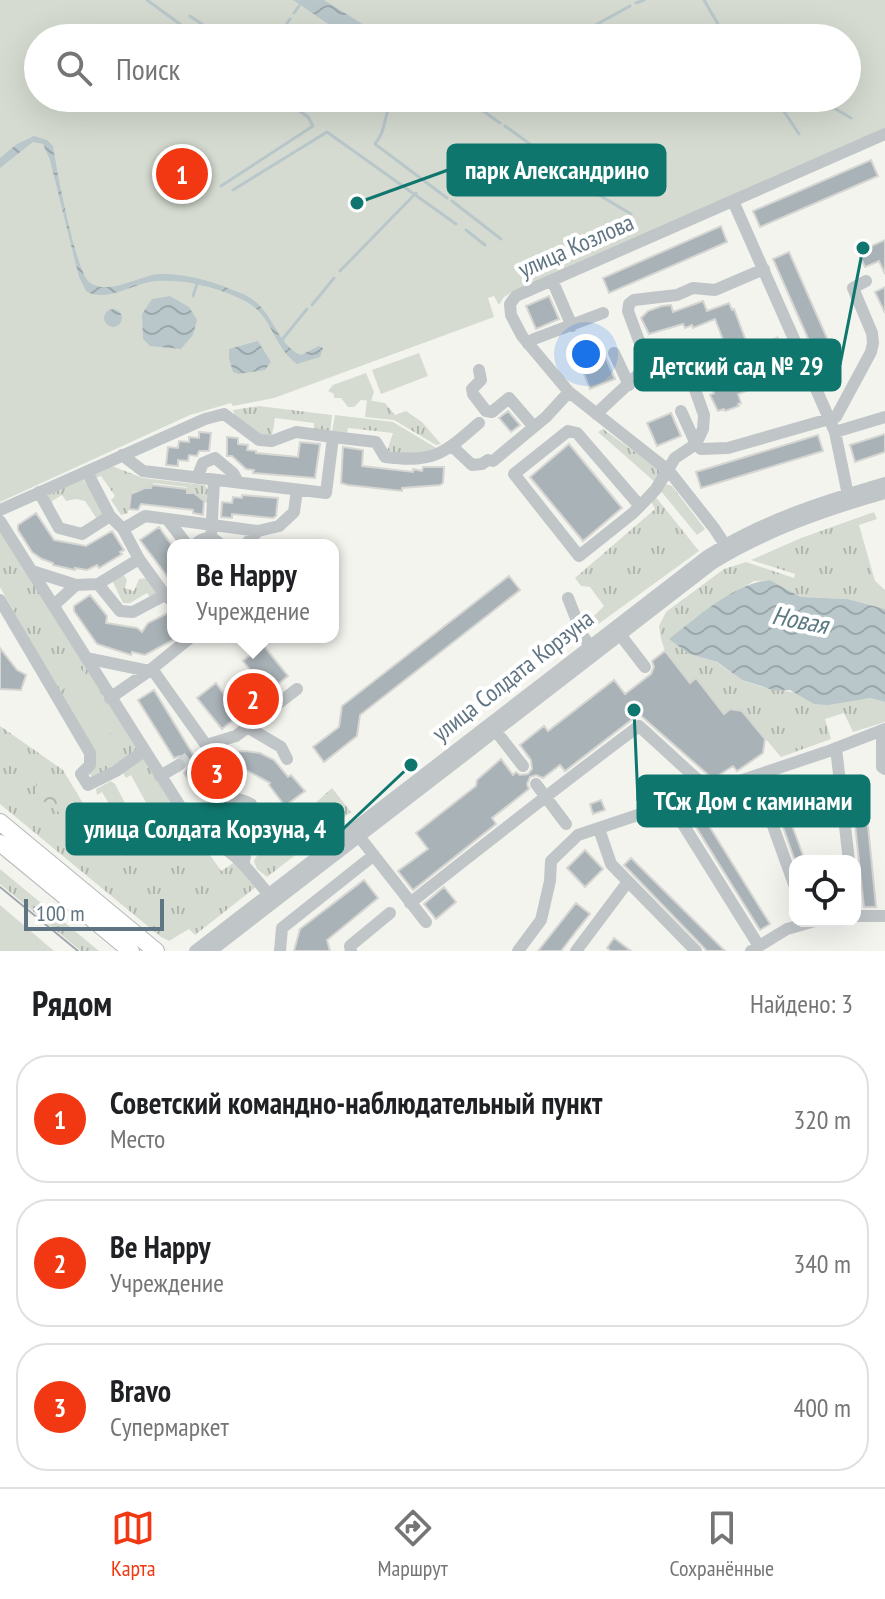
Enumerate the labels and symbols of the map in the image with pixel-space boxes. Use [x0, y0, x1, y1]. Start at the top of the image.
pin: 1 [156, 144, 208, 204]
callout: парк Александрино [448, 145, 665, 195]
text: парк Александрино [465, 153, 649, 186]
street label: улица Козлова [513, 206, 638, 285]
your location [566, 334, 606, 374]
callout: Детский сад № 29 [635, 340, 840, 390]
text: Детский сад № 29 [650, 349, 824, 382]
water label: Новая [769, 598, 833, 641]
street label: улица Солдата Корзуна [426, 603, 600, 748]
pin: 2 [227, 669, 279, 729]
pin: 3 [191, 743, 243, 803]
callout: ТСж Дом с каминами [638, 776, 869, 826]
text: ТСж Дом с каминами [654, 784, 852, 817]
callout: улица Солдата Корзуна, 4 [67, 804, 343, 854]
text: улица Солдата Корзуна, 4 [83, 812, 327, 845]
scale bar [24, 895, 164, 931]

